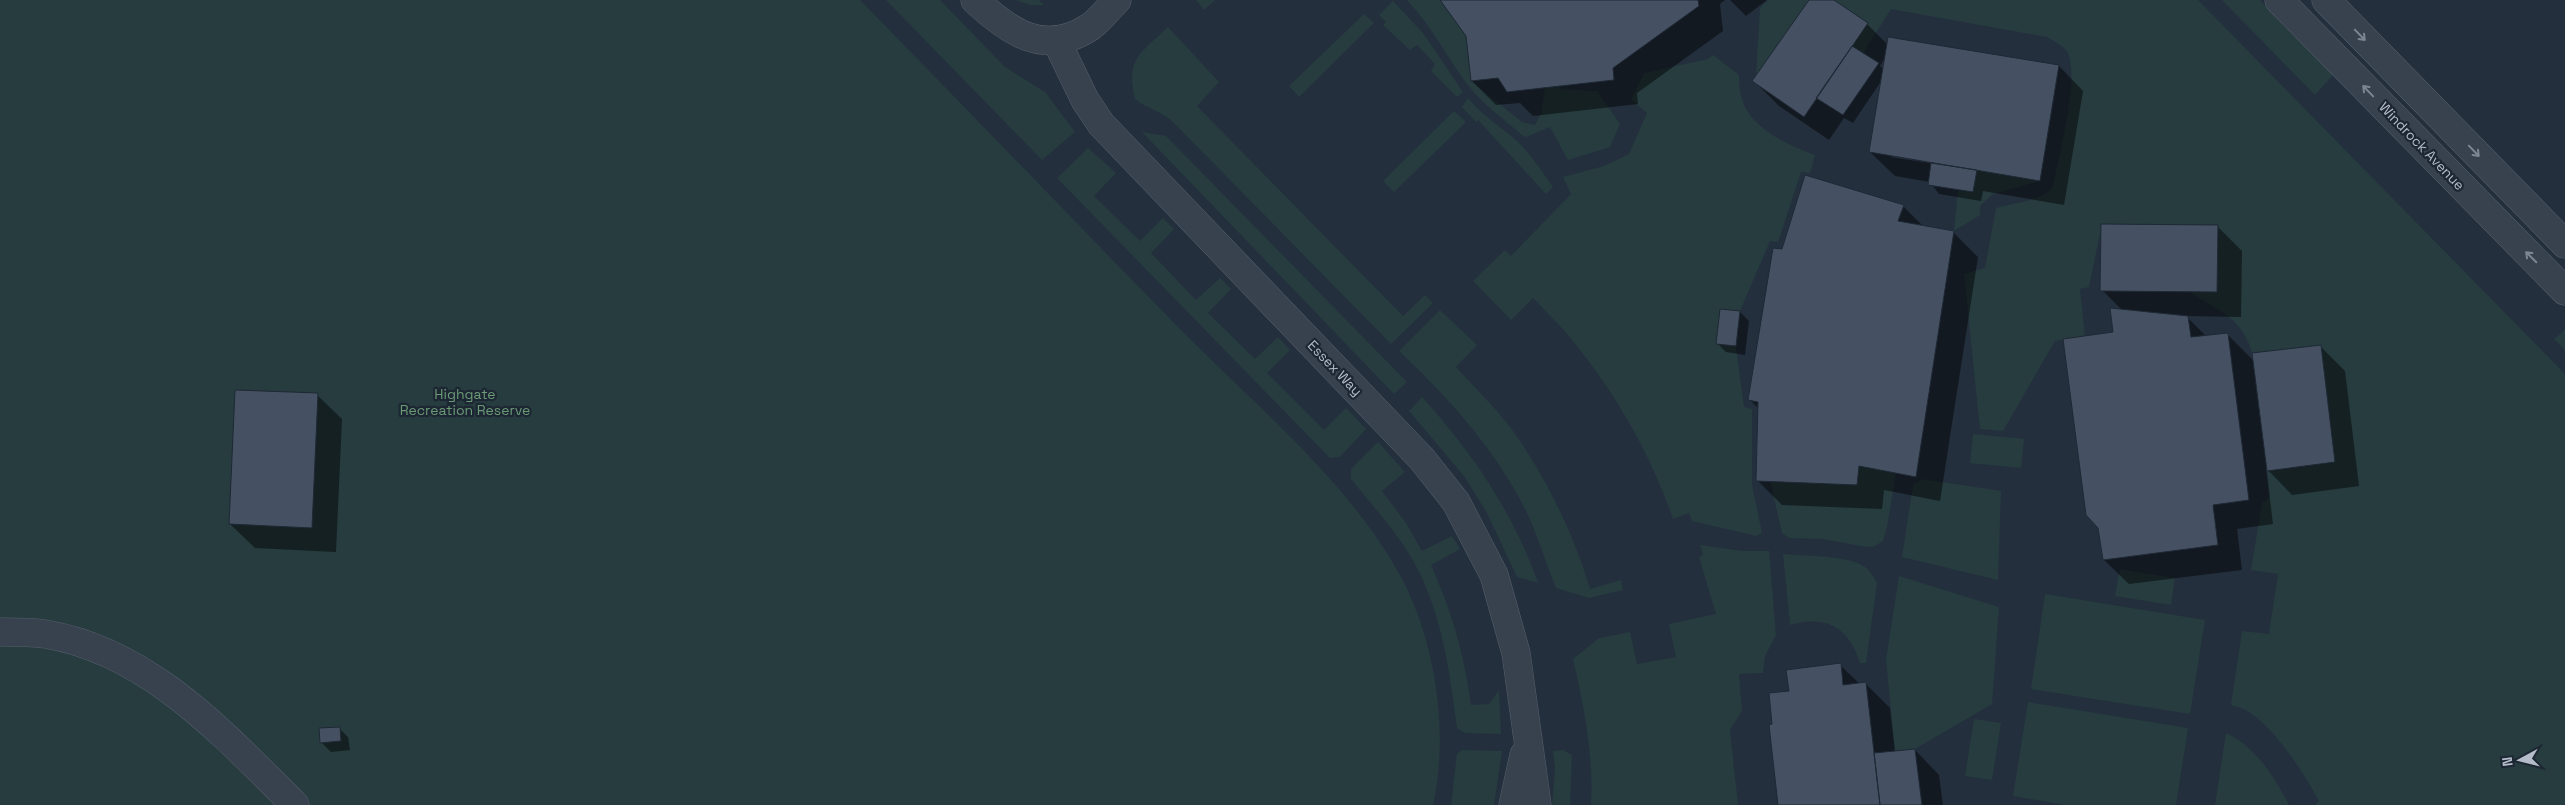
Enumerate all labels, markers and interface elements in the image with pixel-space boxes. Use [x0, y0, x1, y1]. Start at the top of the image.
one-way arrow [2354, 29, 2367, 41]
one-way arrow [2362, 85, 2374, 97]
street label: Windrock Avenue [2375, 98, 2469, 194]
one-way arrow [2468, 144, 2480, 157]
one-way arrow [2525, 251, 2537, 263]
street label: Essex Way [1304, 336, 1366, 400]
park label: Highgate Recreation Reserve [400, 385, 530, 419]
north arrow [2495, 735, 2545, 785]
text: N [2498, 756, 2517, 767]

